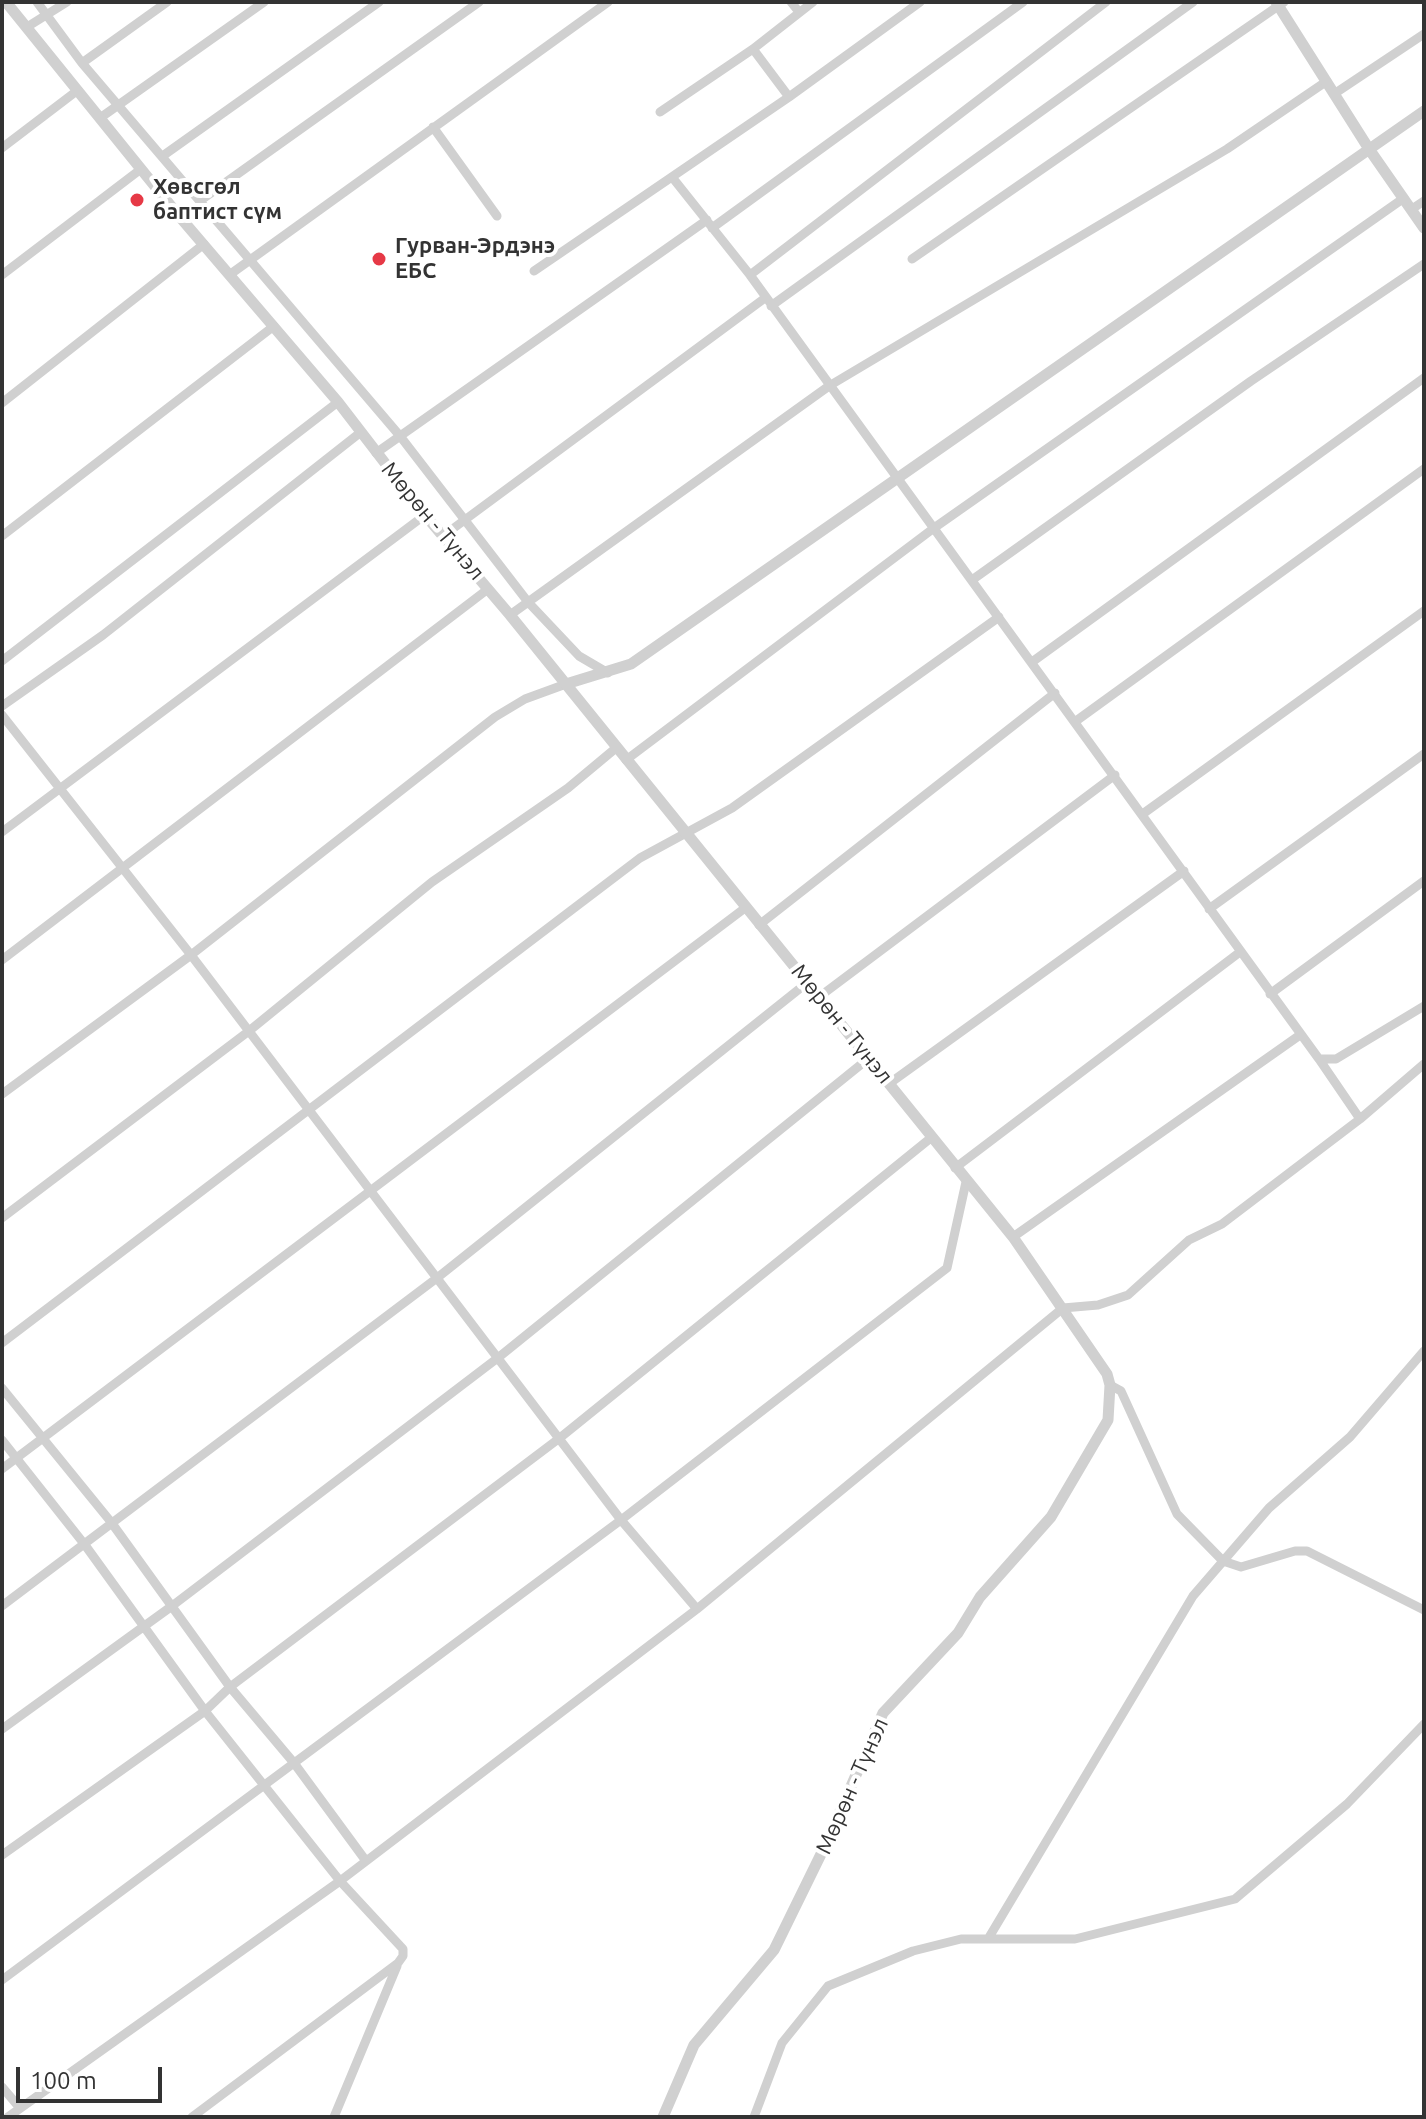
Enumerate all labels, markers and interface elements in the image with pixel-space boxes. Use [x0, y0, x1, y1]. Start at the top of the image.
place label: Хөвсгөл баптист сүм [153, 174, 282, 226]
marker: Хөвсгөл баптист сүм [128, 191, 146, 209]
place label: Гурван-Эрдэнэ ЕБС [395, 233, 555, 284]
marker: Гурван-Эрдэнэ ЕБС [370, 250, 388, 268]
street label: Мөрөн - Түнэл [376, 457, 490, 585]
street label: Мөрөн - Түнэл [786, 959, 898, 1089]
street label: Мөрөн - Түнэл [810, 1714, 894, 1858]
scale bar [20, 2051, 166, 2101]
text: 100 m [30, 2067, 97, 2094]

